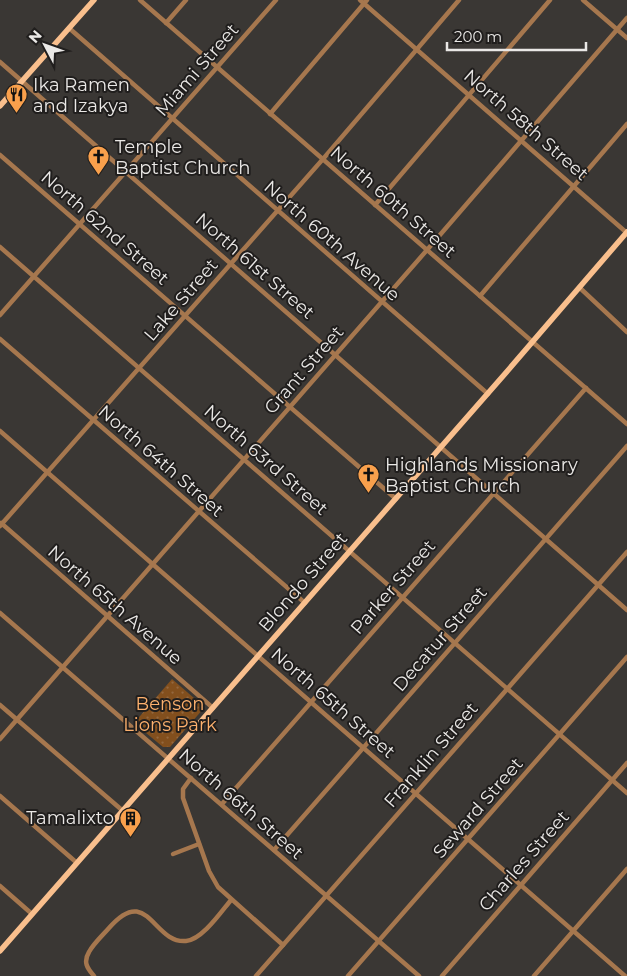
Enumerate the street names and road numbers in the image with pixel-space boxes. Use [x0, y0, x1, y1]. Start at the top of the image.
street label: Miami Street [151, 19, 243, 121]
street label: North 58th Street [459, 65, 593, 185]
street label: North 60th Street [326, 141, 460, 263]
street label: North 62nd Street [37, 166, 173, 290]
street label: North 60th Avenue [260, 176, 405, 306]
street label: North 61st Street [191, 208, 319, 324]
street label: Lake Street [139, 254, 223, 346]
street label: Grant Street [260, 321, 348, 419]
street label: North 63rd Street [200, 400, 332, 520]
street label: North 64th Street [94, 401, 228, 521]
street label: Blondo Street [254, 528, 352, 636]
street label: Parker Street [346, 535, 440, 639]
street label: North 65th Avenue [43, 541, 187, 669]
street label: Decatur Street [388, 582, 492, 696]
street label: North 65th Street [266, 643, 400, 763]
street label: Franklin Street [379, 698, 483, 812]
street label: North 66th Street [174, 744, 308, 864]
street label: Seward Street [428, 753, 528, 863]
street label: Charles Street [474, 806, 574, 916]

